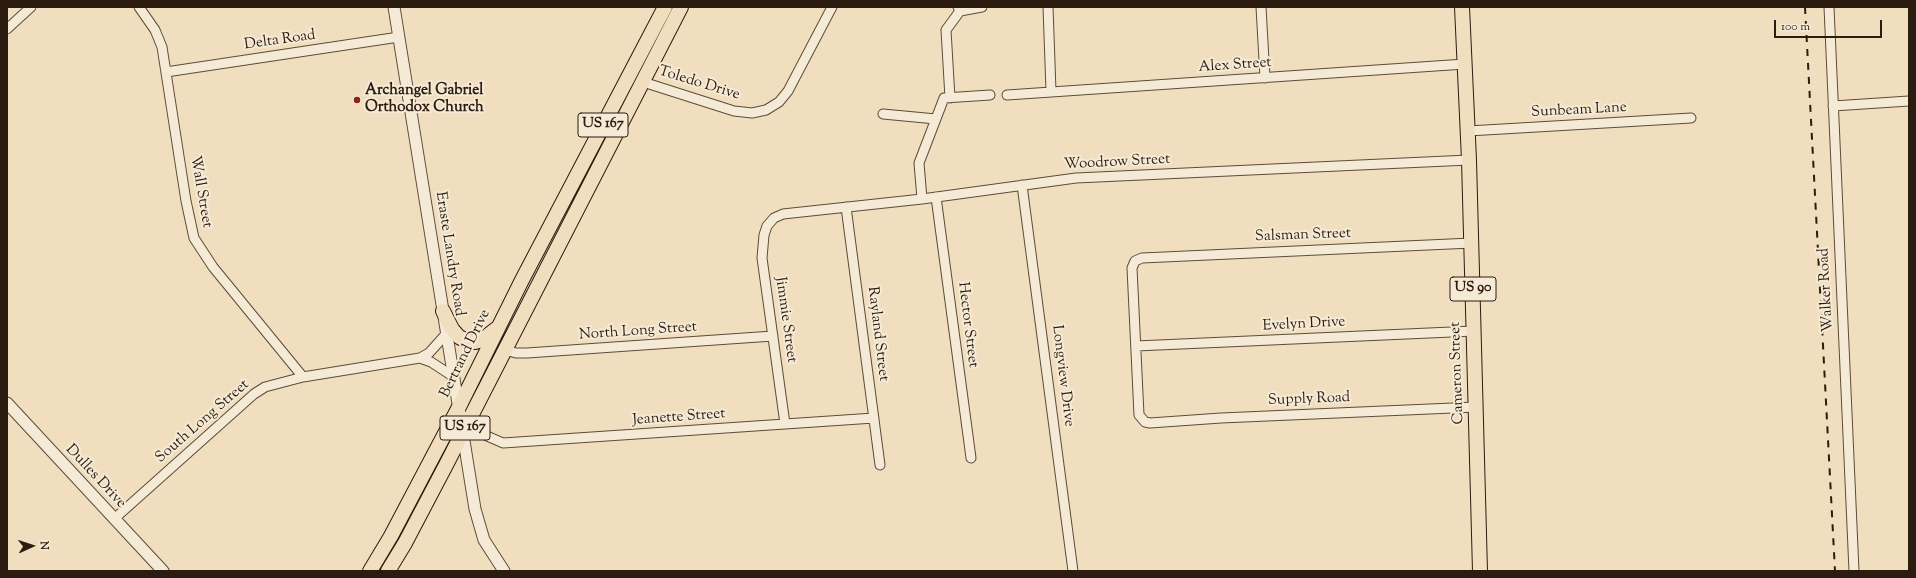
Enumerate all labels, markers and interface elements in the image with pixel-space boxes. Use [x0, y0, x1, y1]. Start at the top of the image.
scale bar [1776, 12, 1884, 38]
text: 100 m [1781, 18, 1810, 36]
street label: Delta Road [243, 27, 317, 55]
street label: Alex Street [1198, 54, 1272, 78]
street label: Toledo Drive [656, 63, 742, 105]
place label: Archangel Gabriel Orthodox Church [365, 82, 484, 117]
marker: Archangel Gabriel Orthodox Church [352, 95, 362, 105]
street label: Sunbeam Lane [1531, 100, 1627, 122]
road number: US 167 [578, 113, 628, 137]
street label: Woodrow Street [1063, 151, 1171, 175]
street label: Wall Street [185, 154, 215, 230]
street label: Eraste Landry Road [430, 190, 468, 318]
street label: Salsman Street [1255, 225, 1351, 247]
street label: Walker Road [1816, 247, 1838, 333]
street label: Jimmie Street [770, 276, 800, 364]
road number: US 90 [1450, 277, 1496, 301]
street label: Hector Street [953, 281, 981, 369]
street label: Rayland Street [862, 286, 892, 382]
street label: Bertrand Drive [437, 307, 495, 401]
street label: Evelyn Drive [1262, 314, 1346, 336]
street label: North Long Street [579, 319, 697, 345]
street label: Cameron Street [1447, 321, 1469, 425]
street label: Longview Drive [1047, 324, 1077, 428]
street label: South Long Street [153, 376, 253, 468]
street label: Supply Road [1267, 390, 1351, 410]
street label: Jeanette Street [632, 406, 726, 430]
road number: US 167 [440, 416, 490, 440]
street label: Dulles Drive [61, 441, 129, 513]
north arrow [12, 526, 52, 566]
text: N [36, 541, 52, 550]

